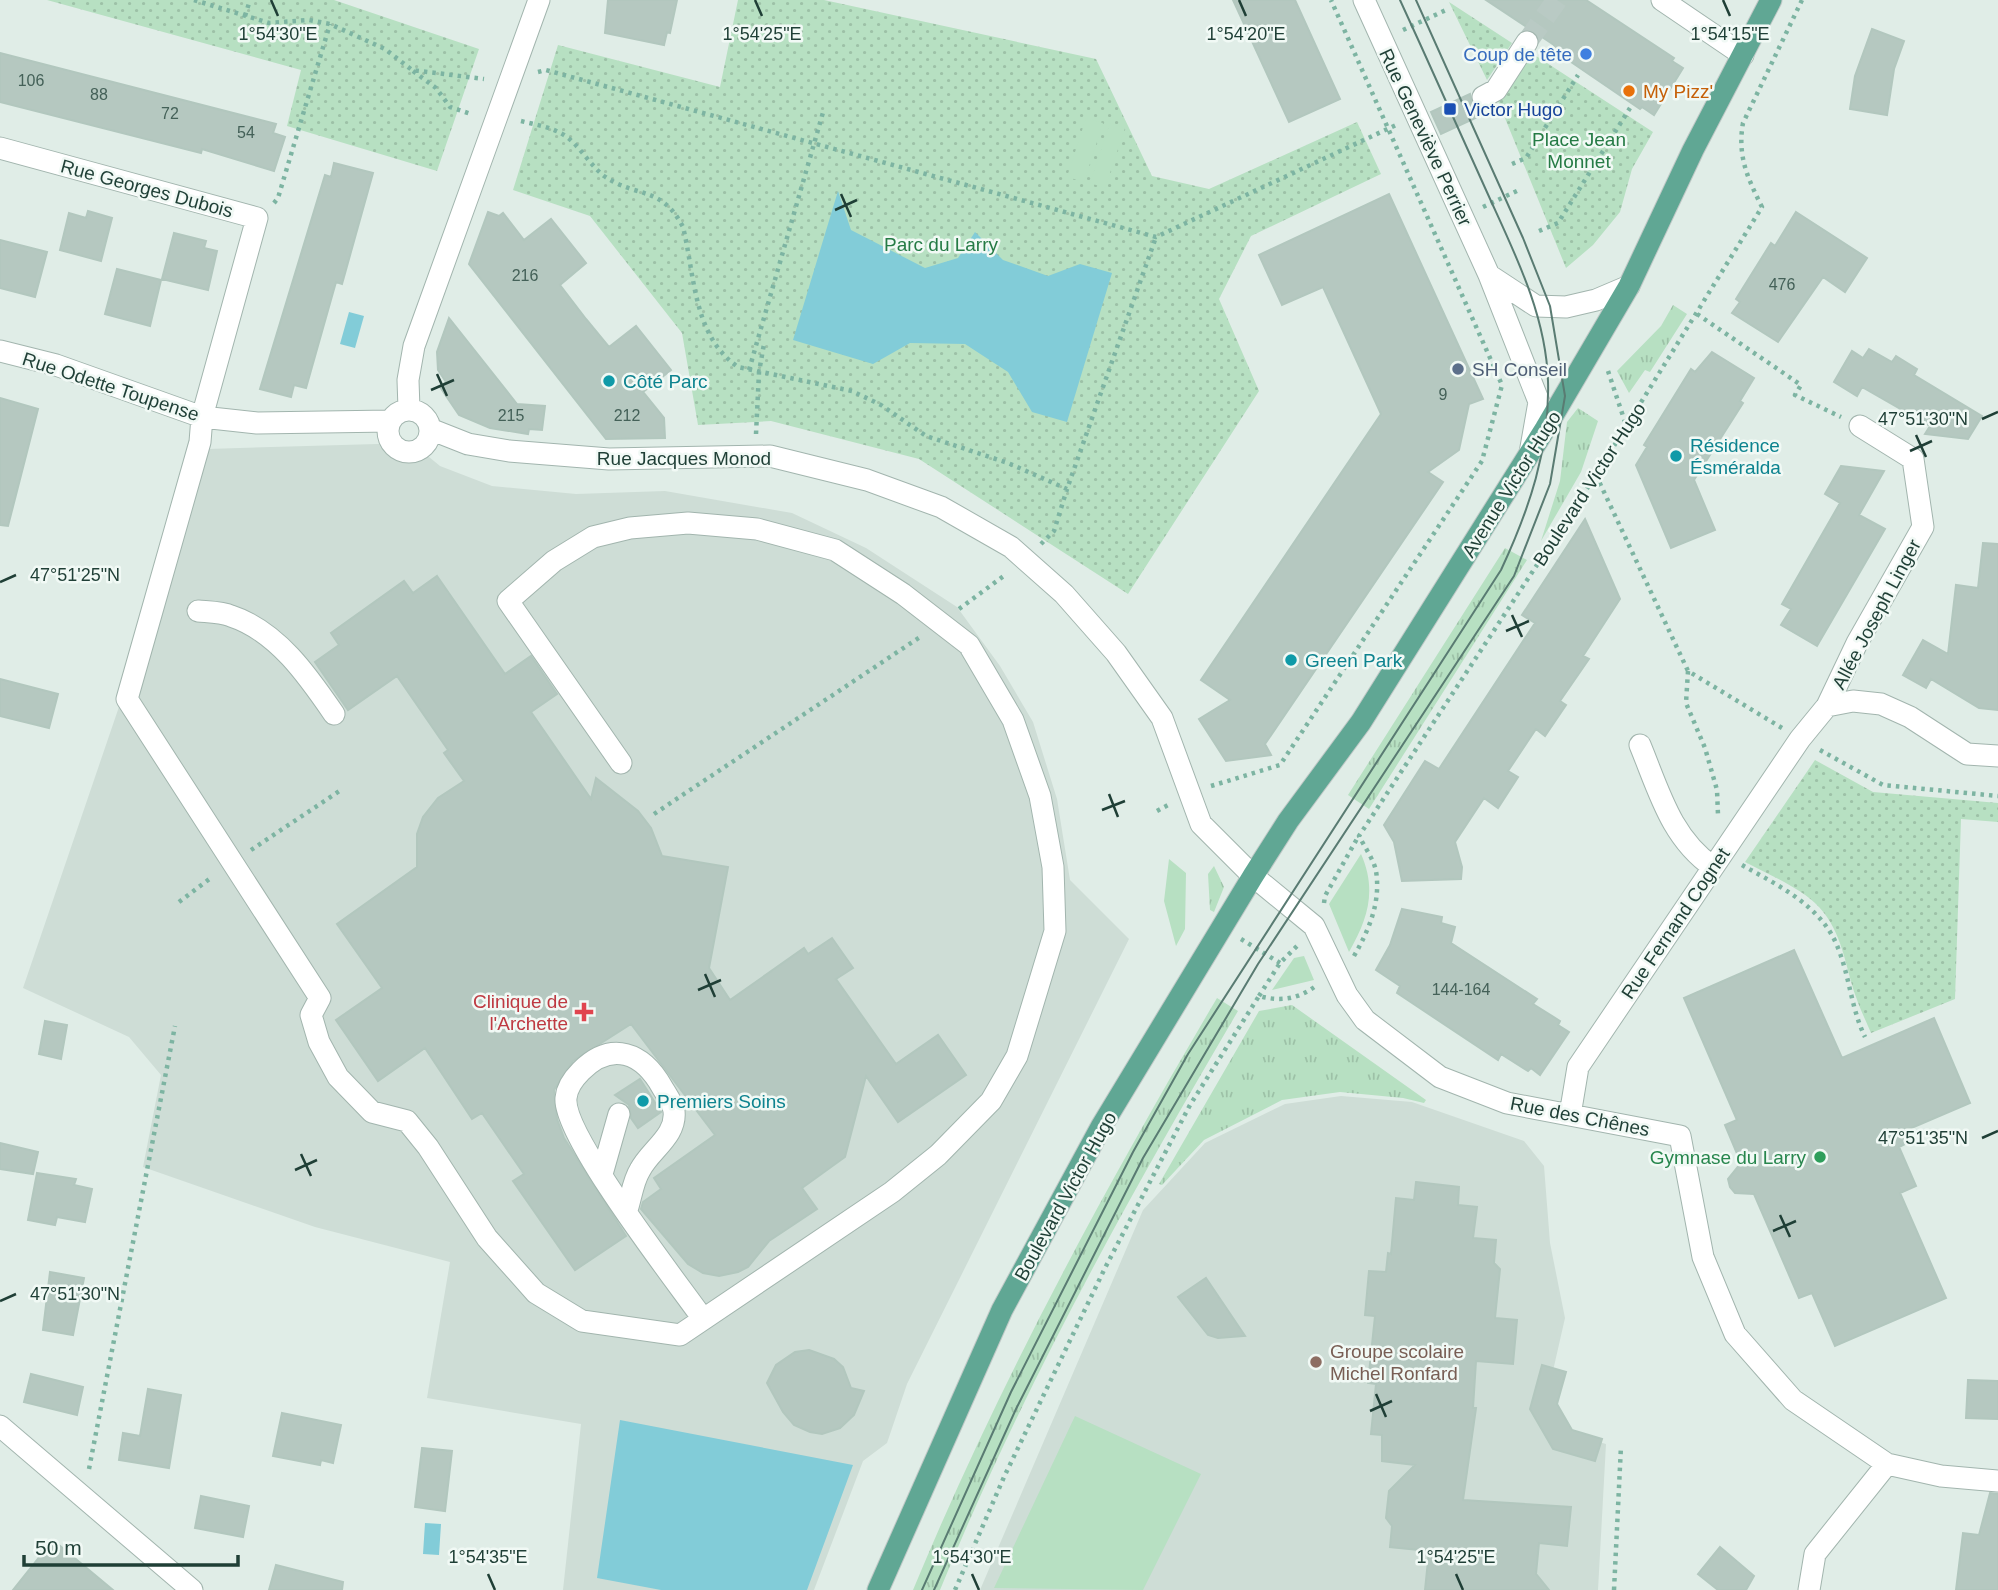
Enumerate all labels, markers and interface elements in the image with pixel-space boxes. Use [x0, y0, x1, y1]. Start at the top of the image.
text: 1°54'30"E [238, 24, 318, 44]
text: 1°54'25"E [722, 24, 802, 44]
text: 1°54'20"E [1206, 24, 1286, 44]
text: 1°54'15"E [1690, 24, 1770, 44]
place label: Coup de tête [1463, 44, 1572, 65]
street label: Rue Geneviève Perrier [1375, 45, 1476, 230]
marker: Coup de tête [1578, 46, 1594, 62]
house number: 106 [18, 72, 44, 89]
place label: My Pizz' [1643, 81, 1713, 102]
marker: My Pizz' [1621, 83, 1637, 99]
house number: 88 [90, 86, 108, 103]
place label: Victor Hugo [1464, 99, 1563, 120]
marker: Victor Hugo [1442, 101, 1458, 117]
house number: 72 [161, 105, 179, 122]
house number: 54 [237, 124, 255, 141]
park label: Place Jean Monnet [1532, 129, 1626, 172]
street label: Rue Georges Dubois [58, 155, 235, 222]
park label: Parc du Larry [884, 234, 999, 255]
house number: 216 [512, 267, 538, 284]
house number: 476 [1769, 276, 1795, 293]
street label: Rue Odette Toupense [20, 348, 202, 425]
place label: SH Conseil [1472, 359, 1567, 380]
marker: SH Conseil [1450, 361, 1466, 377]
place label: Côté Parc [623, 371, 707, 392]
marker: Côté Parc [601, 373, 617, 389]
house number: 9 [1439, 386, 1448, 403]
street label: Boulevard Victor Hugo [1529, 399, 1650, 570]
house number: 215 [498, 407, 524, 424]
house number: 212 [614, 407, 640, 424]
street label: Avenue Victor Hugo [1458, 407, 1565, 561]
text: 47°51'30"N [1878, 409, 1968, 429]
place label: Résidence Ésméralda [1690, 435, 1781, 478]
street label: Rue Jacques Monod [597, 448, 771, 469]
marker: Résidence Ésméralda [1668, 448, 1684, 464]
street label: Allée Joseph Linger [1828, 535, 1925, 693]
text: 47°51'25"N [30, 565, 120, 585]
place label: Green Park [1305, 650, 1403, 671]
marker: Green Park [1283, 652, 1299, 668]
street label: Rue Fernand Cognet [1617, 843, 1734, 1003]
house number: 144-164 [1432, 981, 1490, 998]
place label: Clinique de l'Archette [473, 991, 568, 1034]
marker: Clinique de l'Archette [574, 1002, 594, 1022]
place label: Premiers Soins [657, 1091, 786, 1112]
marker: Premiers Soins [635, 1093, 651, 1109]
street label: Rue des Chênes [1508, 1093, 1651, 1140]
street label: Boulevard Victor Hugo [1010, 1108, 1121, 1284]
text: 47°51'35"N [1878, 1128, 1968, 1148]
place label: Gymnase du Larry [1650, 1147, 1806, 1168]
marker: Gymnase du Larry [1812, 1149, 1828, 1165]
text: 47°51'30"N [30, 1284, 120, 1304]
place label: Groupe scolaire Michel Ronfard [1330, 1341, 1464, 1384]
marker: Groupe scolaire Michel Ronfard [1308, 1354, 1324, 1370]
scale bar [24, 1524, 238, 1568]
text: 50 m [35, 1536, 82, 1559]
text: 1°54'35"E [448, 1547, 528, 1567]
text: 1°54'30"E [932, 1547, 1012, 1567]
text: 1°54'25"E [1416, 1547, 1496, 1567]

